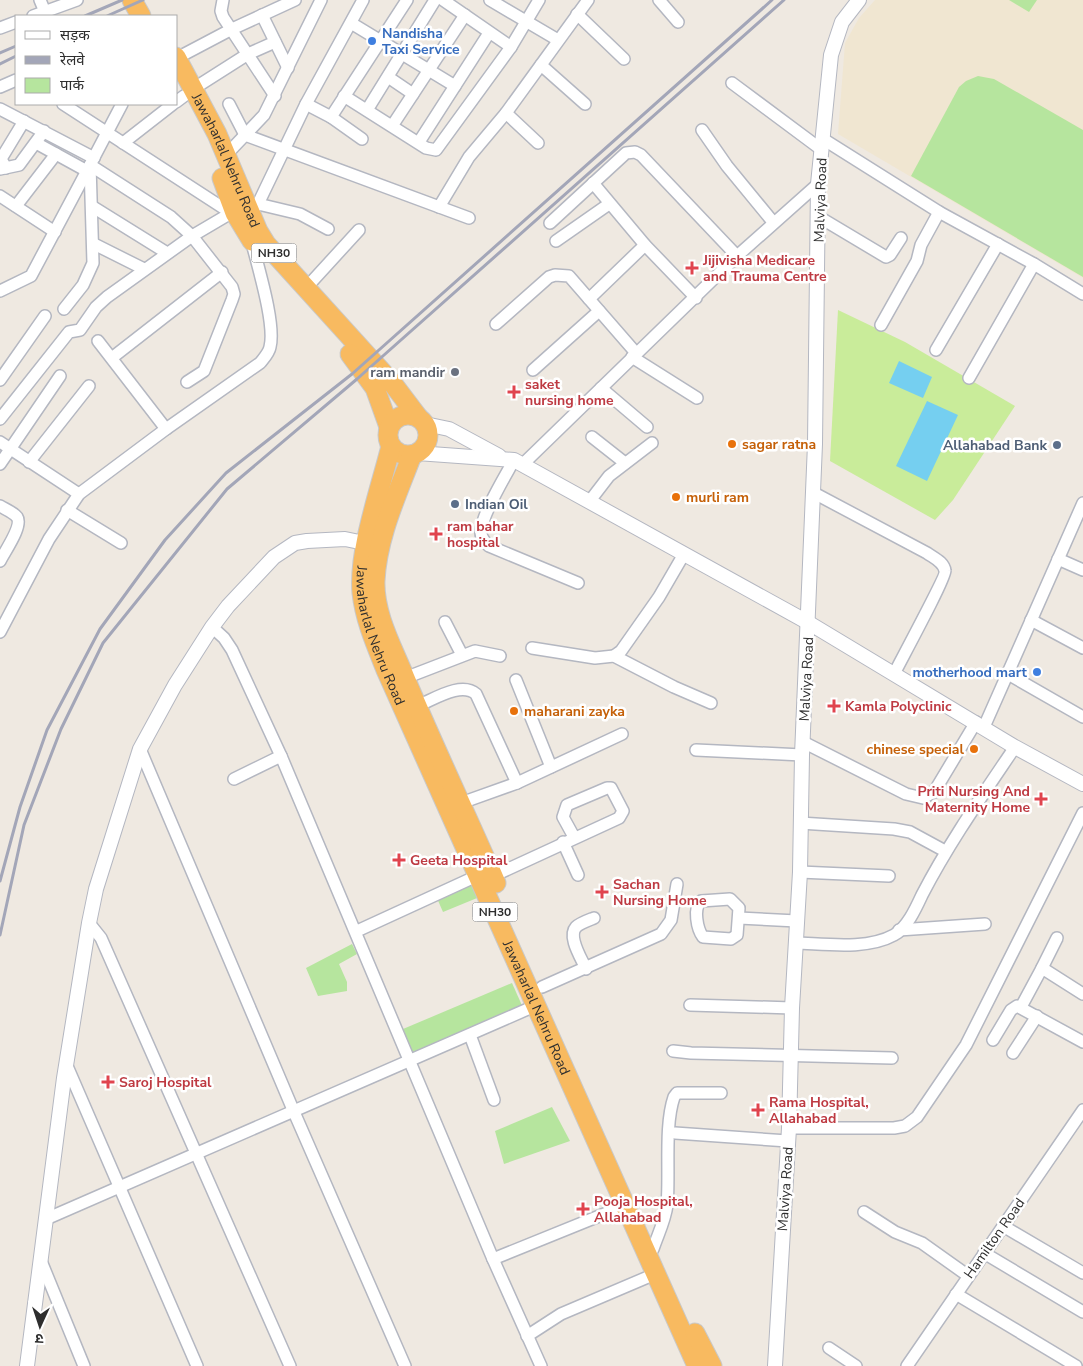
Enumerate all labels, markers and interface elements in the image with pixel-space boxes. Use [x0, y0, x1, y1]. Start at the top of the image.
legend [15, 15, 178, 105]
place label: Nandisha Taxi Service [382, 24, 460, 59]
text: सड़क [60, 25, 90, 45]
marker: Nandisha Taxi Service [366, 35, 378, 47]
text: रेलवे [59, 50, 85, 70]
text: पार्क [60, 75, 84, 95]
street label: Jawaharlal Nehru Road [187, 89, 264, 231]
street label: Malviya Road [810, 157, 831, 243]
road number: NH30 [252, 244, 296, 262]
place label: Jijivisha Medicare and Trauma Centre [702, 251, 827, 286]
marker: Jijivisha Medicare and Trauma Centre [685, 261, 699, 275]
place label: ram mandir [370, 363, 446, 382]
marker: ram mandir [449, 366, 461, 378]
place label: saket nursing home [525, 375, 614, 410]
marker: saket nursing home [507, 385, 521, 399]
place label: sagar ratna [742, 435, 816, 454]
place label: Allahabad Bank [943, 436, 1047, 455]
marker: sagar ratna [726, 438, 738, 450]
marker: Allahabad Bank [1051, 439, 1063, 451]
place label: murli ram [686, 488, 749, 507]
marker: murli ram [670, 491, 682, 503]
place label: Indian Oil [465, 495, 528, 514]
marker: Indian Oil [449, 498, 461, 510]
place label: ram bahar hospital [447, 517, 514, 552]
marker: ram bahar hospital [429, 527, 443, 541]
street label: Jawaharlal Nehru Road [351, 564, 409, 708]
street label: Malviya Road [795, 636, 818, 722]
place label: motherhood mart [912, 663, 1028, 682]
marker: motherhood mart [1031, 666, 1043, 678]
place label: Kamla Polyclinic [845, 697, 952, 716]
marker: Kamla Polyclinic [827, 699, 841, 713]
place label: maharani zayka [524, 702, 625, 721]
marker: maharani zayka [508, 705, 520, 717]
place label: chinese special [867, 740, 965, 759]
marker: chinese special [968, 743, 980, 755]
place label: Priti Nursing And Maternity Home [917, 782, 1030, 817]
marker: Priti Nursing And Maternity Home [1034, 792, 1048, 806]
place label: Geeta Hospital [410, 851, 508, 870]
marker: Geeta Hospital [392, 853, 406, 867]
place label: Sachan Nursing Home [613, 875, 707, 910]
marker: Sachan Nursing Home [595, 885, 609, 899]
road number: NH30 [472, 902, 518, 922]
street label: Jawaharlal Nehru Road [498, 936, 575, 1078]
place label: Saroj Hospital [119, 1073, 212, 1092]
marker: Saroj Hospital [101, 1075, 115, 1089]
place label: Rama Hospital, Allahabad [769, 1093, 869, 1128]
marker: Rama Hospital, Allahabad [751, 1103, 765, 1117]
street label: Malviya Road [773, 1146, 798, 1232]
place label: Pooja Hospital, Allahabad [594, 1192, 693, 1227]
street label: Hamilton Road [960, 1194, 1029, 1282]
marker: Pooja Hospital, Allahabad [576, 1202, 590, 1216]
north arrow [15, 1301, 65, 1351]
text: उ [34, 1329, 44, 1348]

